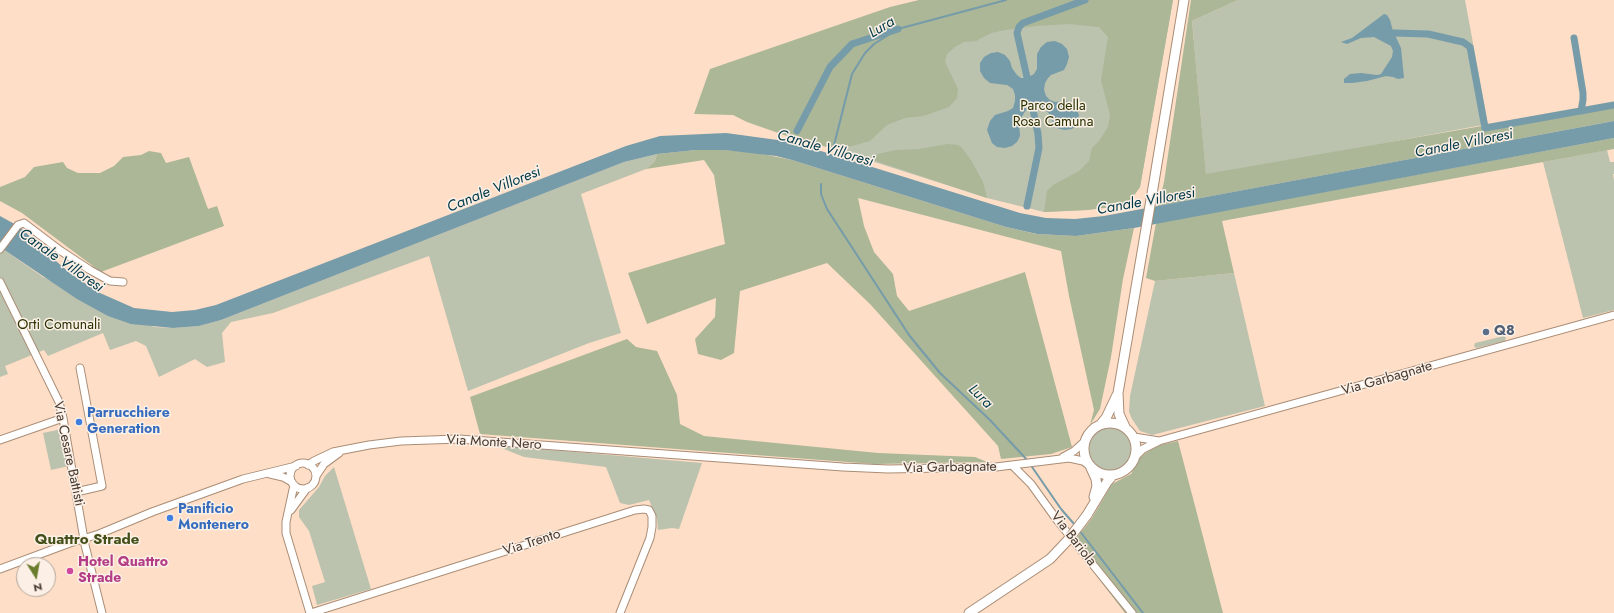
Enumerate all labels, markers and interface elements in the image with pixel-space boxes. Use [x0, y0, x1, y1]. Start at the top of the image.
water label: Lura [866, 13, 898, 43]
park label: Parco della Rosa Camuna [1013, 99, 1093, 132]
water label: Canale Villoresi [1413, 126, 1515, 162]
water label: Canale Villoresi [775, 127, 875, 171]
water label: Canale Villoresi [445, 163, 543, 217]
water label: Canale Villoresi [1095, 184, 1197, 220]
water label: Canale Villoresi [15, 225, 107, 297]
park label: Orti Comunali [17, 318, 101, 334]
place label: Q8 [1494, 324, 1515, 340]
marker: Q8 [1481, 327, 1491, 337]
street label: Via Garbagnate [1340, 358, 1434, 400]
water label: Lura [964, 381, 996, 413]
street label: Via Cesare Battisti [49, 400, 87, 508]
place label: Parrucchiere Generation [87, 406, 170, 438]
marker: Parrucchiere Generation [74, 417, 84, 427]
street label: Via Monte Nero [446, 432, 542, 454]
street label: Via Garbagnate [903, 459, 997, 477]
place label: Panificio Montenero [178, 502, 249, 534]
street label: Via Bariola [1047, 508, 1099, 570]
marker: Panificio Montenero [165, 513, 175, 523]
street label: Via Trento [501, 526, 563, 560]
district label: Quattro Strade [35, 531, 139, 549]
place label: Hotel Quattro Strade [78, 555, 168, 588]
north arrow [16, 557, 56, 597]
marker: Hotel Quattro Strade [65, 566, 75, 576]
text: N [32, 579, 44, 596]

